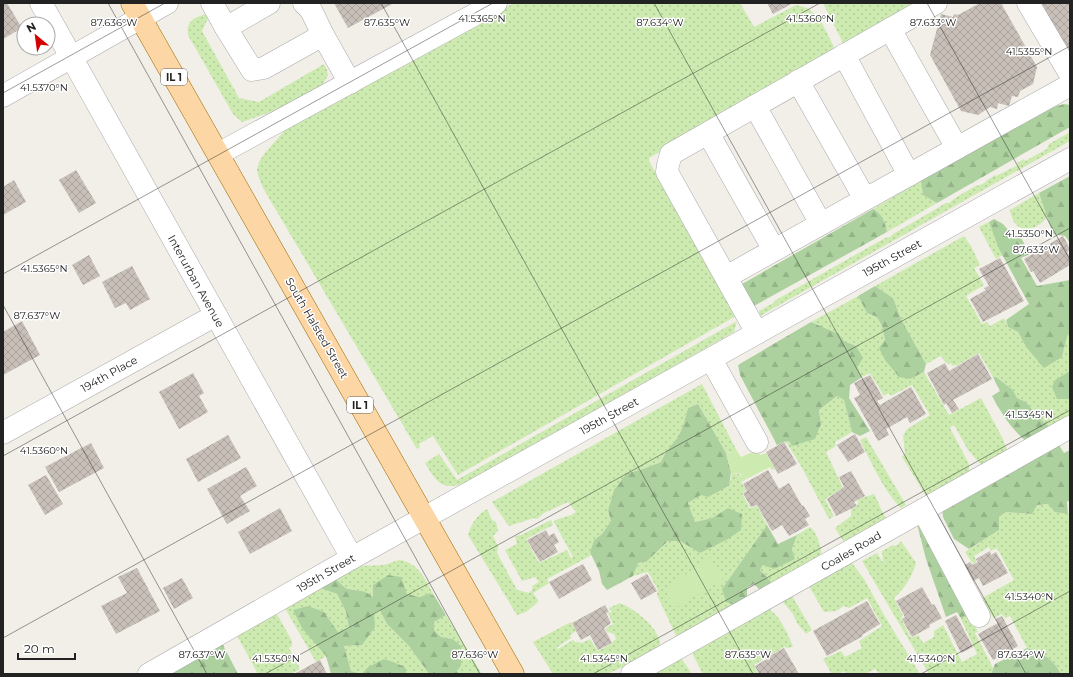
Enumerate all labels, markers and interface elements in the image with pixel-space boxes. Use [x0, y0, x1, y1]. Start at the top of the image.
text: 41.5365°N [458, 12, 506, 25]
text: 41.5360°N [786, 12, 834, 25]
north arrow [16, 16, 56, 56]
text: 87.636°W [91, 16, 137, 29]
text: 87.635°W [364, 16, 410, 29]
text: 87.634°W [636, 16, 684, 29]
text: 87.633°W [910, 16, 956, 29]
text: N [24, 19, 38, 36]
text: 41.5355°N [1006, 45, 1052, 58]
road number: IL 1 [161, 69, 187, 85]
text: 41.5370°N [20, 81, 68, 94]
text: 41.5350°N [1005, 227, 1053, 240]
street label: Interurban Avenue [165, 232, 227, 330]
street label: 195th Street [860, 236, 924, 280]
text: 87.633°W [1013, 243, 1059, 256]
text: 41.5365°N [20, 262, 68, 275]
street label: South Halsted Street [282, 275, 352, 381]
text: 87.637°W [14, 309, 60, 322]
street label: 194th Place [78, 352, 140, 395]
street label: 195th Street [577, 394, 641, 438]
road number: IL 1 [347, 397, 373, 413]
text: 41.5345°N [1005, 408, 1053, 421]
text: 41.5360°N [20, 444, 68, 457]
street label: Coales Road [818, 528, 884, 574]
street label: 195th Street [294, 550, 358, 595]
text: 41.5340°N [1005, 590, 1053, 603]
scale bar [18, 635, 75, 661]
text: 20 m [24, 641, 55, 656]
text: 87.637°W [179, 648, 225, 661]
text: 87.636°W [452, 648, 498, 661]
text: 87.635°W [725, 648, 771, 661]
text: 87.634°W [997, 648, 1045, 661]
text: 41.5350°N [252, 652, 300, 665]
text: 41.5345°N [580, 652, 628, 665]
text: 41.5340°N [907, 652, 955, 665]

